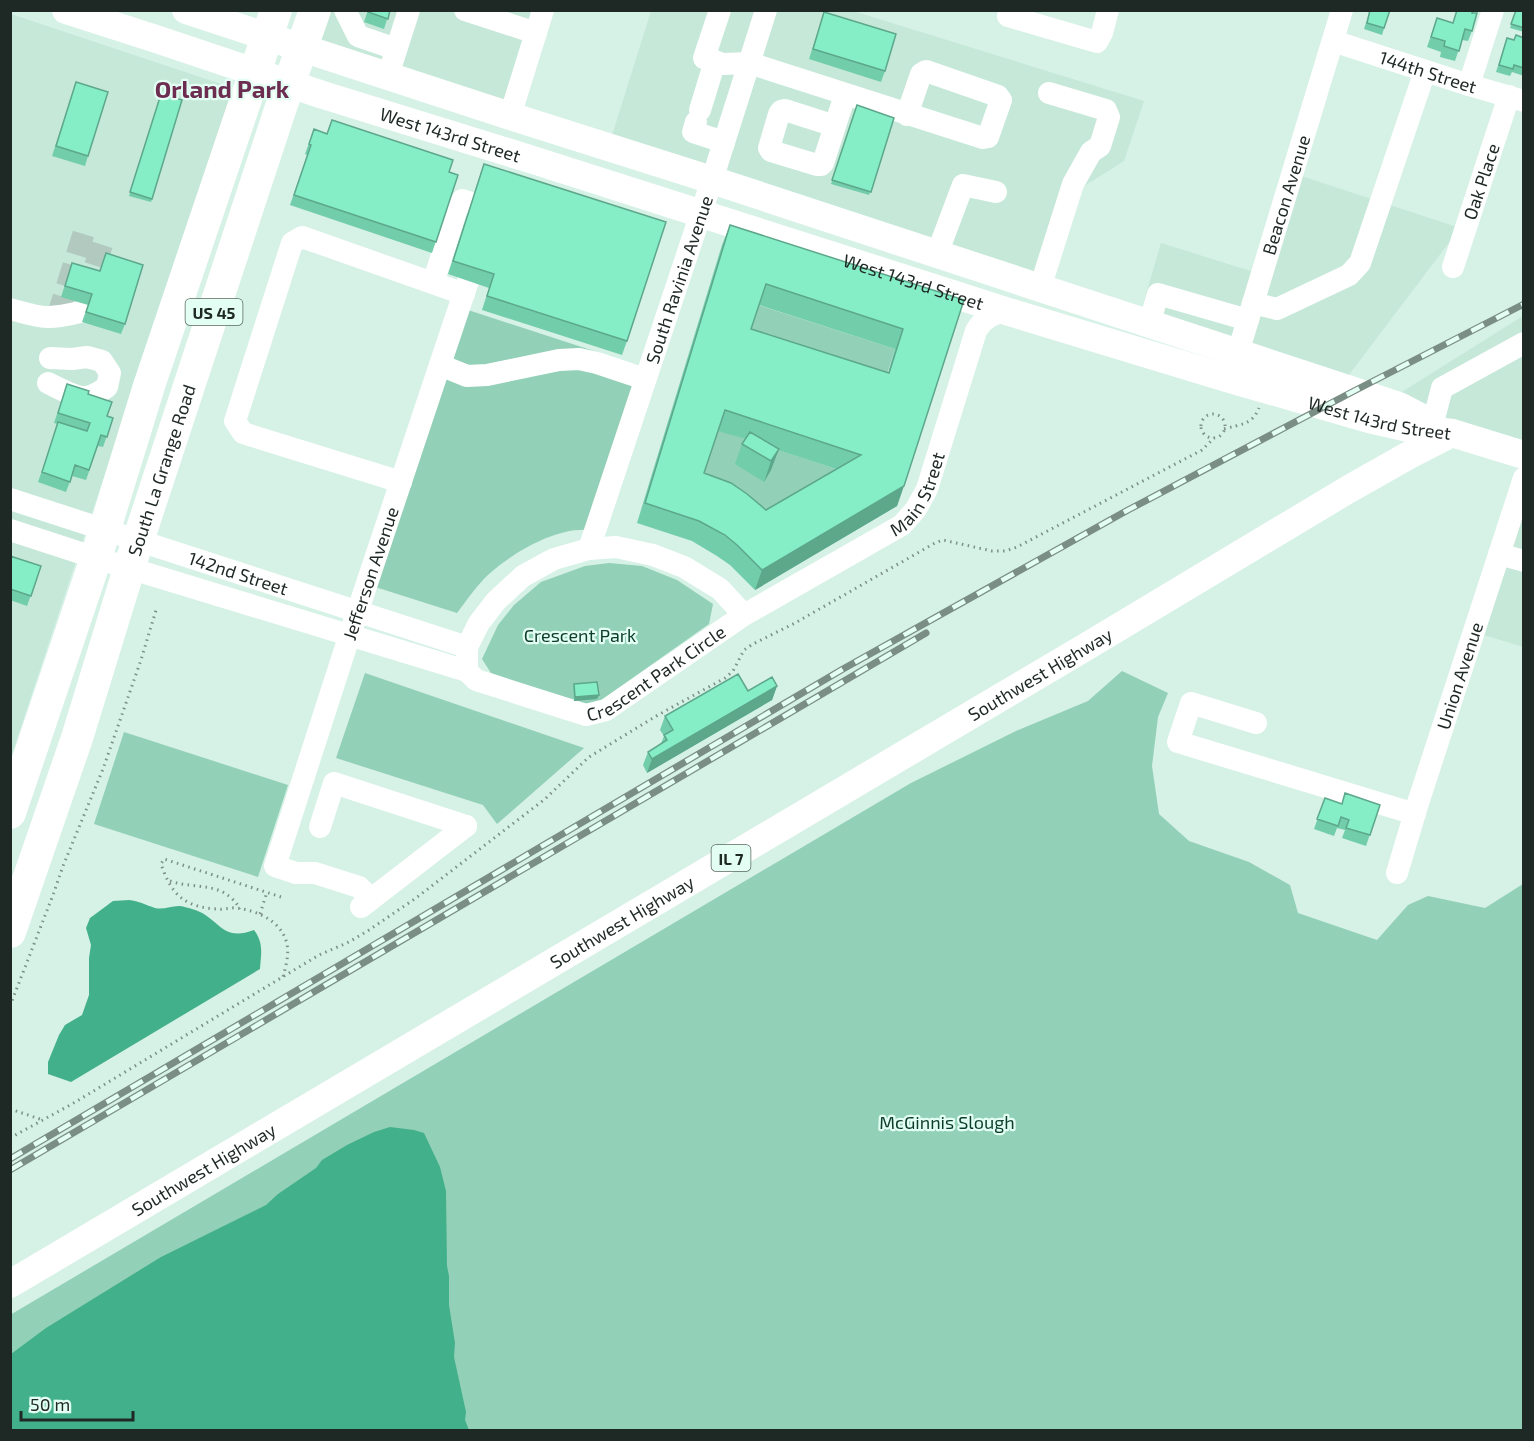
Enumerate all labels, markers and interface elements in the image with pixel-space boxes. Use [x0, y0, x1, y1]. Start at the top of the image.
street label: 144th Street [1377, 46, 1479, 98]
district label: Orland Park [155, 74, 290, 103]
street label: West 143rd Street [377, 102, 524, 167]
street label: Beacon Avenue [1257, 132, 1314, 257]
street label: Oak Place [1458, 140, 1504, 222]
street label: South Ravinia Avenue [641, 193, 717, 366]
street label: West 143rd Street [841, 249, 987, 314]
road number: US 45 [186, 299, 242, 325]
street label: South La Grange Road [123, 382, 200, 559]
street label: West 143rd Street [1306, 391, 1453, 444]
street label: Main Street [886, 449, 949, 541]
street label: Jefferson Avenue [338, 504, 403, 643]
street label: 142nd Street [186, 547, 291, 599]
street label: Union Avenue [1432, 619, 1487, 732]
street label: Crescent Park Circle [584, 620, 729, 725]
street label: Southwest Highway [964, 623, 1116, 725]
park label: Crescent Park [524, 624, 636, 646]
road number: IL 7 [712, 845, 750, 871]
street label: Southwest Highway [546, 870, 698, 973]
park label: McGinnis Slough [879, 1111, 1015, 1133]
street label: Southwest Highway [128, 1118, 280, 1221]
scale bar [21, 1384, 134, 1422]
text: 50 m [30, 1393, 70, 1415]

